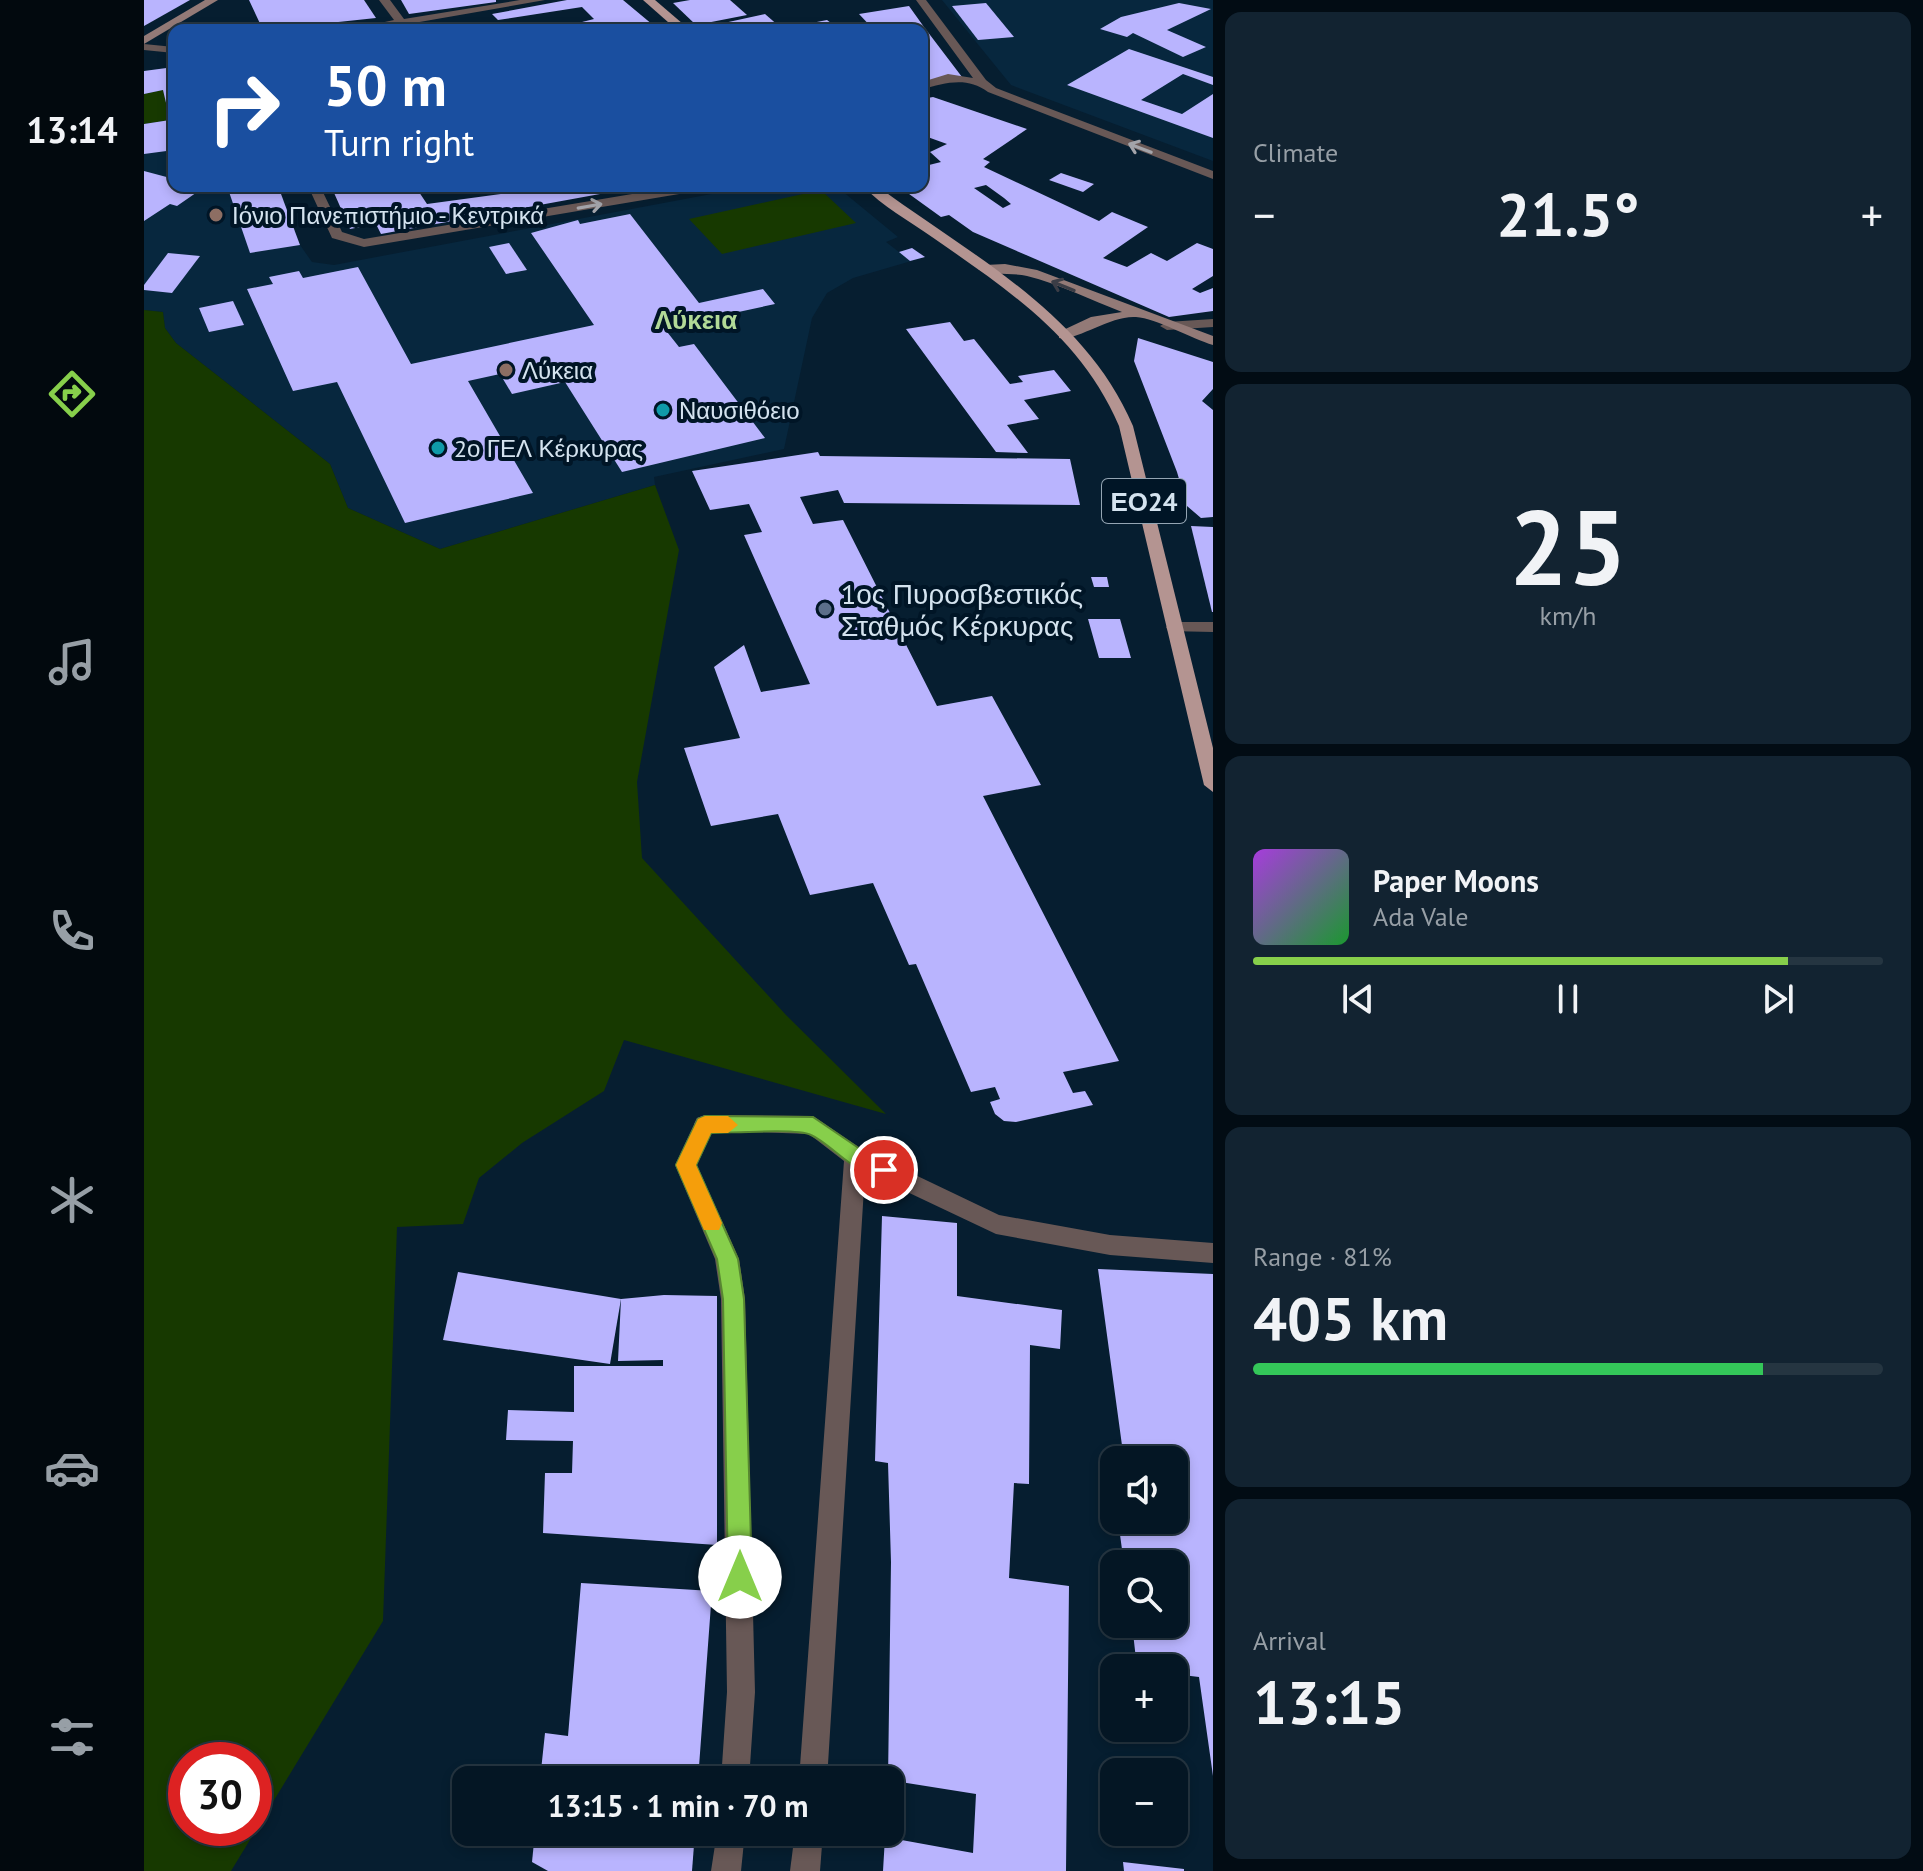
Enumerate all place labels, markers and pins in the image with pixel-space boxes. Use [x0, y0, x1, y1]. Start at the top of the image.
place label: Ιόνιο Πανεπιστήμιο - Κεντρικά [232, 200, 544, 231]
marker: Ιόνιο Πανεπιστήμιο - Κεντρικά [207, 206, 225, 224]
place label: Λύκεια [522, 355, 593, 386]
marker: Λύκεια [497, 361, 515, 379]
place label: Ναυσιθόειο [679, 395, 800, 426]
marker: Ναυσιθόειο [654, 401, 672, 419]
place label: 2ο ΓΕΛ Κέρκυρας [454, 433, 643, 464]
marker: 2ο ΓΕΛ Κέρκυρας [429, 439, 447, 457]
place label: 1ος Πυροσβεστικός Σταθμός Κέρκυρας [841, 575, 1083, 644]
marker: 1ος Πυροσβεστικός Σταθμός Κέρκυρας [816, 600, 834, 618]
pin [850, 1136, 918, 1204]

